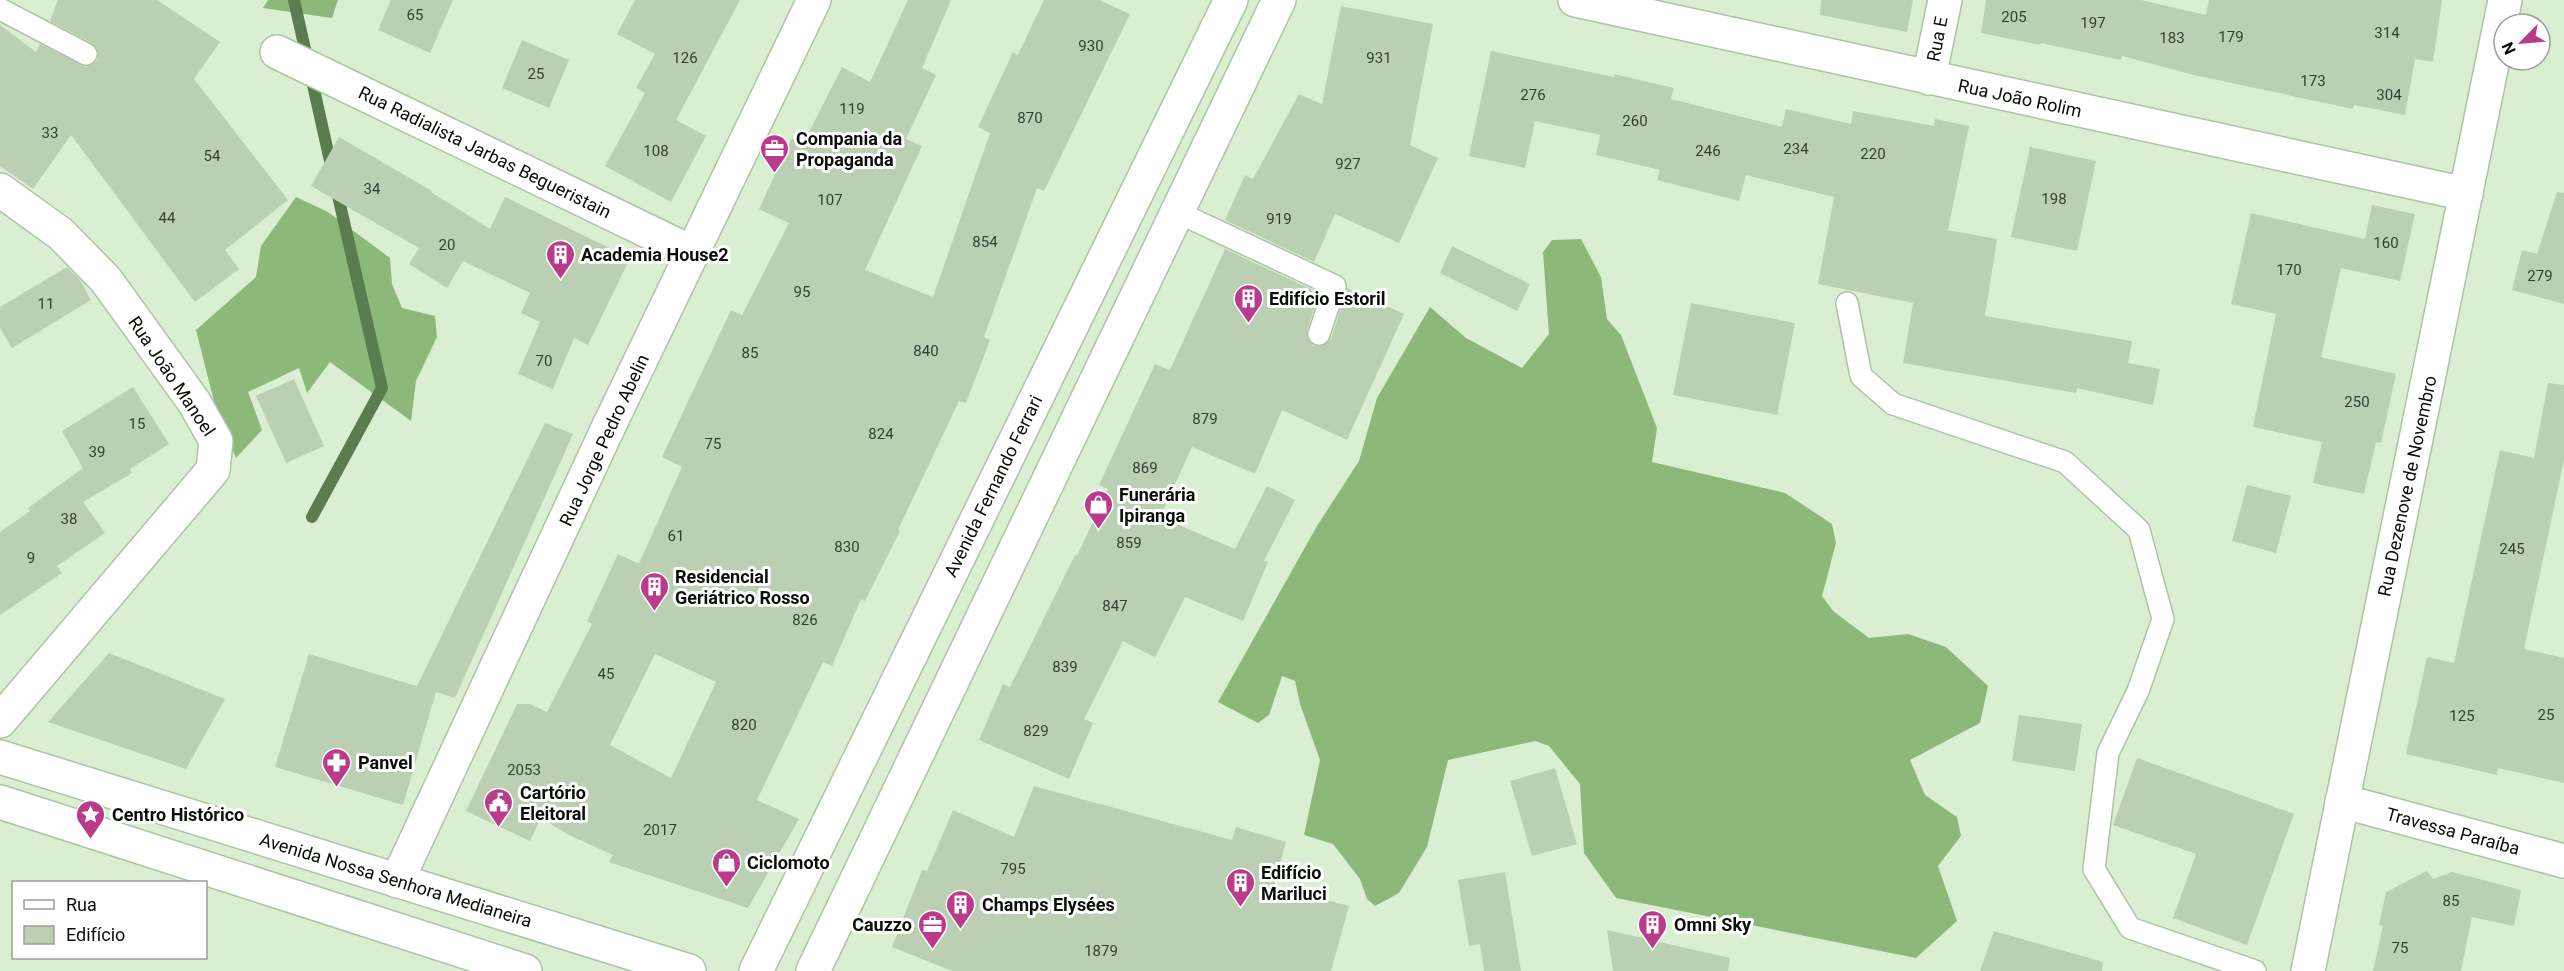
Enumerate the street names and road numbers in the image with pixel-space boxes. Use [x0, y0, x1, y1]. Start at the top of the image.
street label: Rua E [1922, 15, 1952, 63]
street label: Rua João Rolim [1956, 75, 2084, 121]
street label: Rua Radialista Jarbas Begueristain [355, 82, 615, 222]
street label: Rua João Manoel [124, 312, 220, 440]
street label: Rua Jorge Pedro Abelin [555, 351, 653, 529]
street label: Rua Dezenove de Novembro [2373, 374, 2441, 598]
street label: Avenida Fernando Ferrari [940, 392, 1046, 580]
street label: Travessa Paraíba [2384, 803, 2522, 859]
street label: Avenida Nossa Senhora Medianeira [257, 829, 535, 931]

